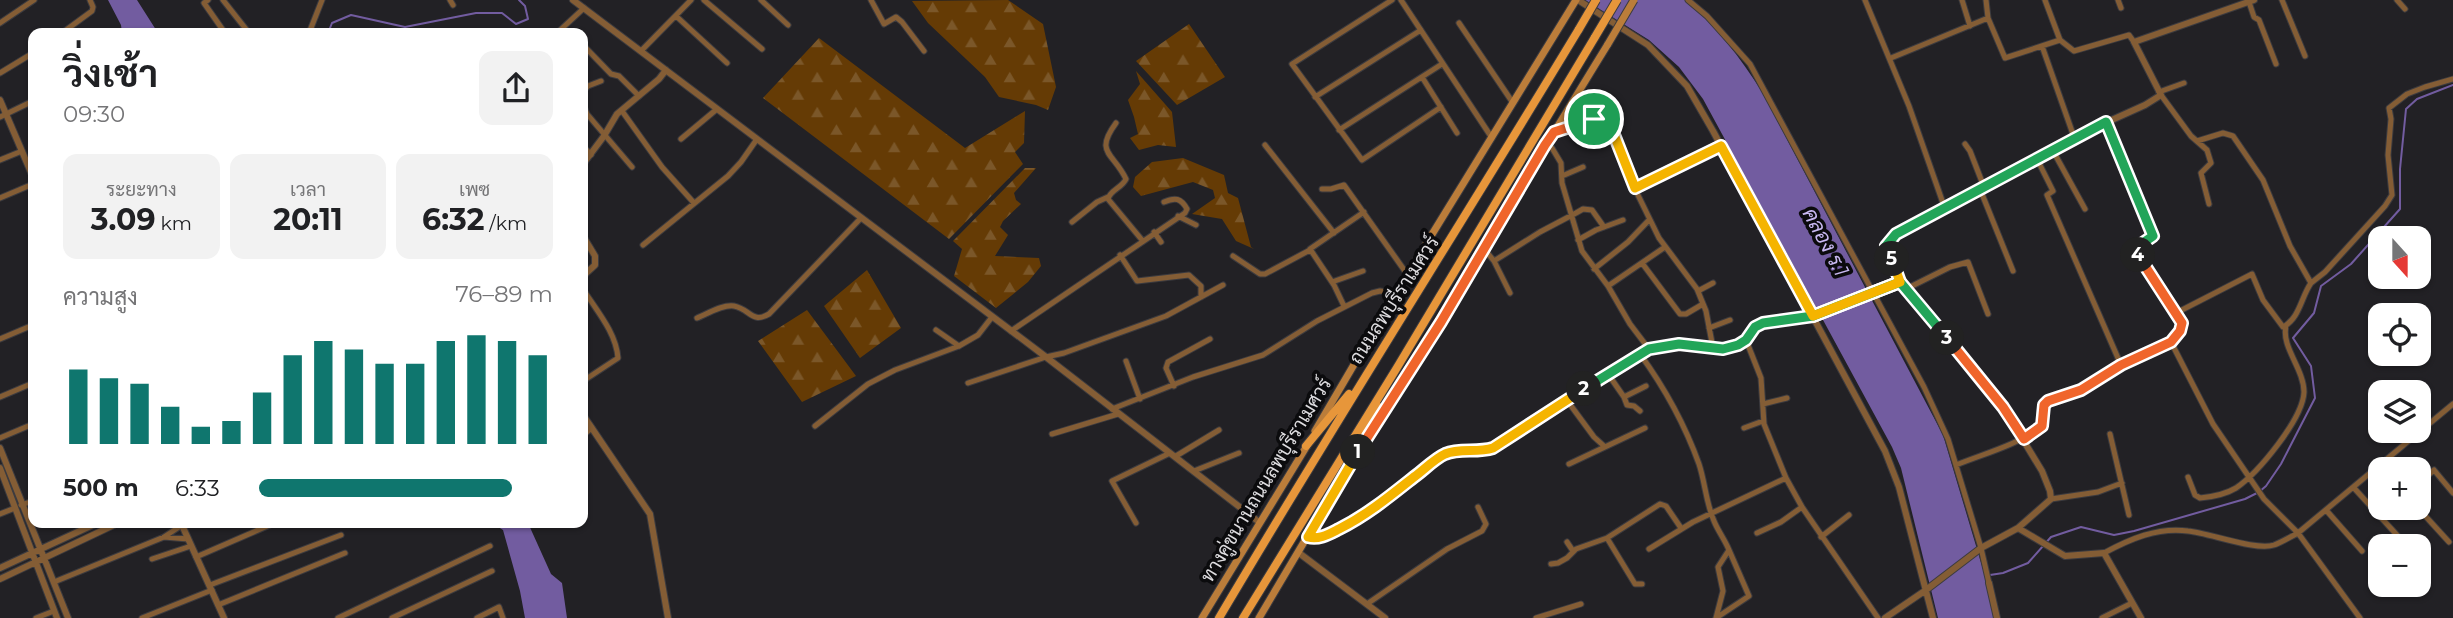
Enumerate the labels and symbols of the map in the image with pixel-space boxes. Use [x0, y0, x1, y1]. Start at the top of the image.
pin [1564, 89, 1624, 149]
water label: คลอง ร.1 [1798, 203, 1855, 281]
north arrow [2368, 226, 2431, 289]
street label: ถนนลพบุรีราเมศวร์ [1343, 231, 1445, 369]
pin: 4 [2120, 238, 2156, 272]
pin: 5 [1874, 242, 1910, 276]
pin: 3 [1930, 320, 1965, 356]
pin: 2 [1566, 372, 1602, 406]
street label: ทางคู่ขนานถนนลพบุรีราเมศวร์ [1195, 373, 1338, 587]
pin: 1 [1340, 434, 1376, 470]

